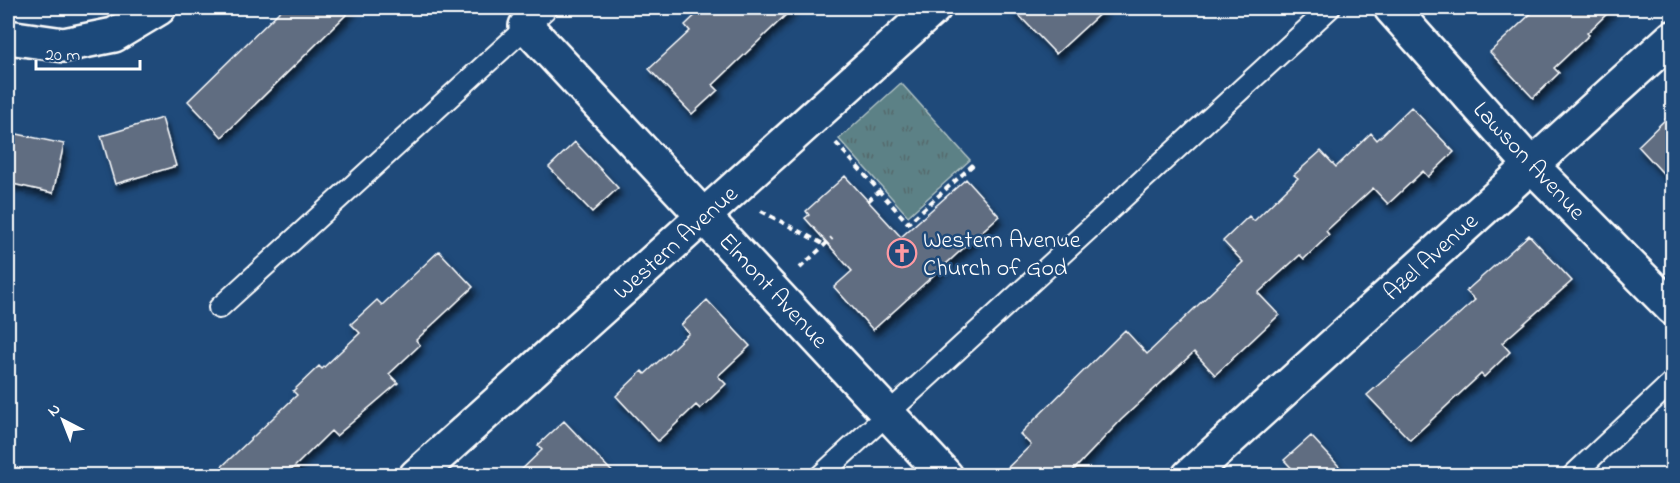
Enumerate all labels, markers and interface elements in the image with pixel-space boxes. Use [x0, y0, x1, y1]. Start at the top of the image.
scale bar [36, 33, 140, 71]
text: 20 m [45, 43, 80, 69]
street label: Lawson Avenue [1464, 94, 1593, 229]
street label: Western Avenue [606, 178, 747, 310]
street label: Azel Avenue [1376, 205, 1487, 310]
place label: Western Avenue Church of God [923, 224, 1081, 287]
street label: Elmont Avenue [709, 226, 835, 358]
church icon: Western Avenue Church of God [886, 237, 918, 269]
north arrow [33, 390, 93, 450]
text: N [42, 398, 66, 423]

